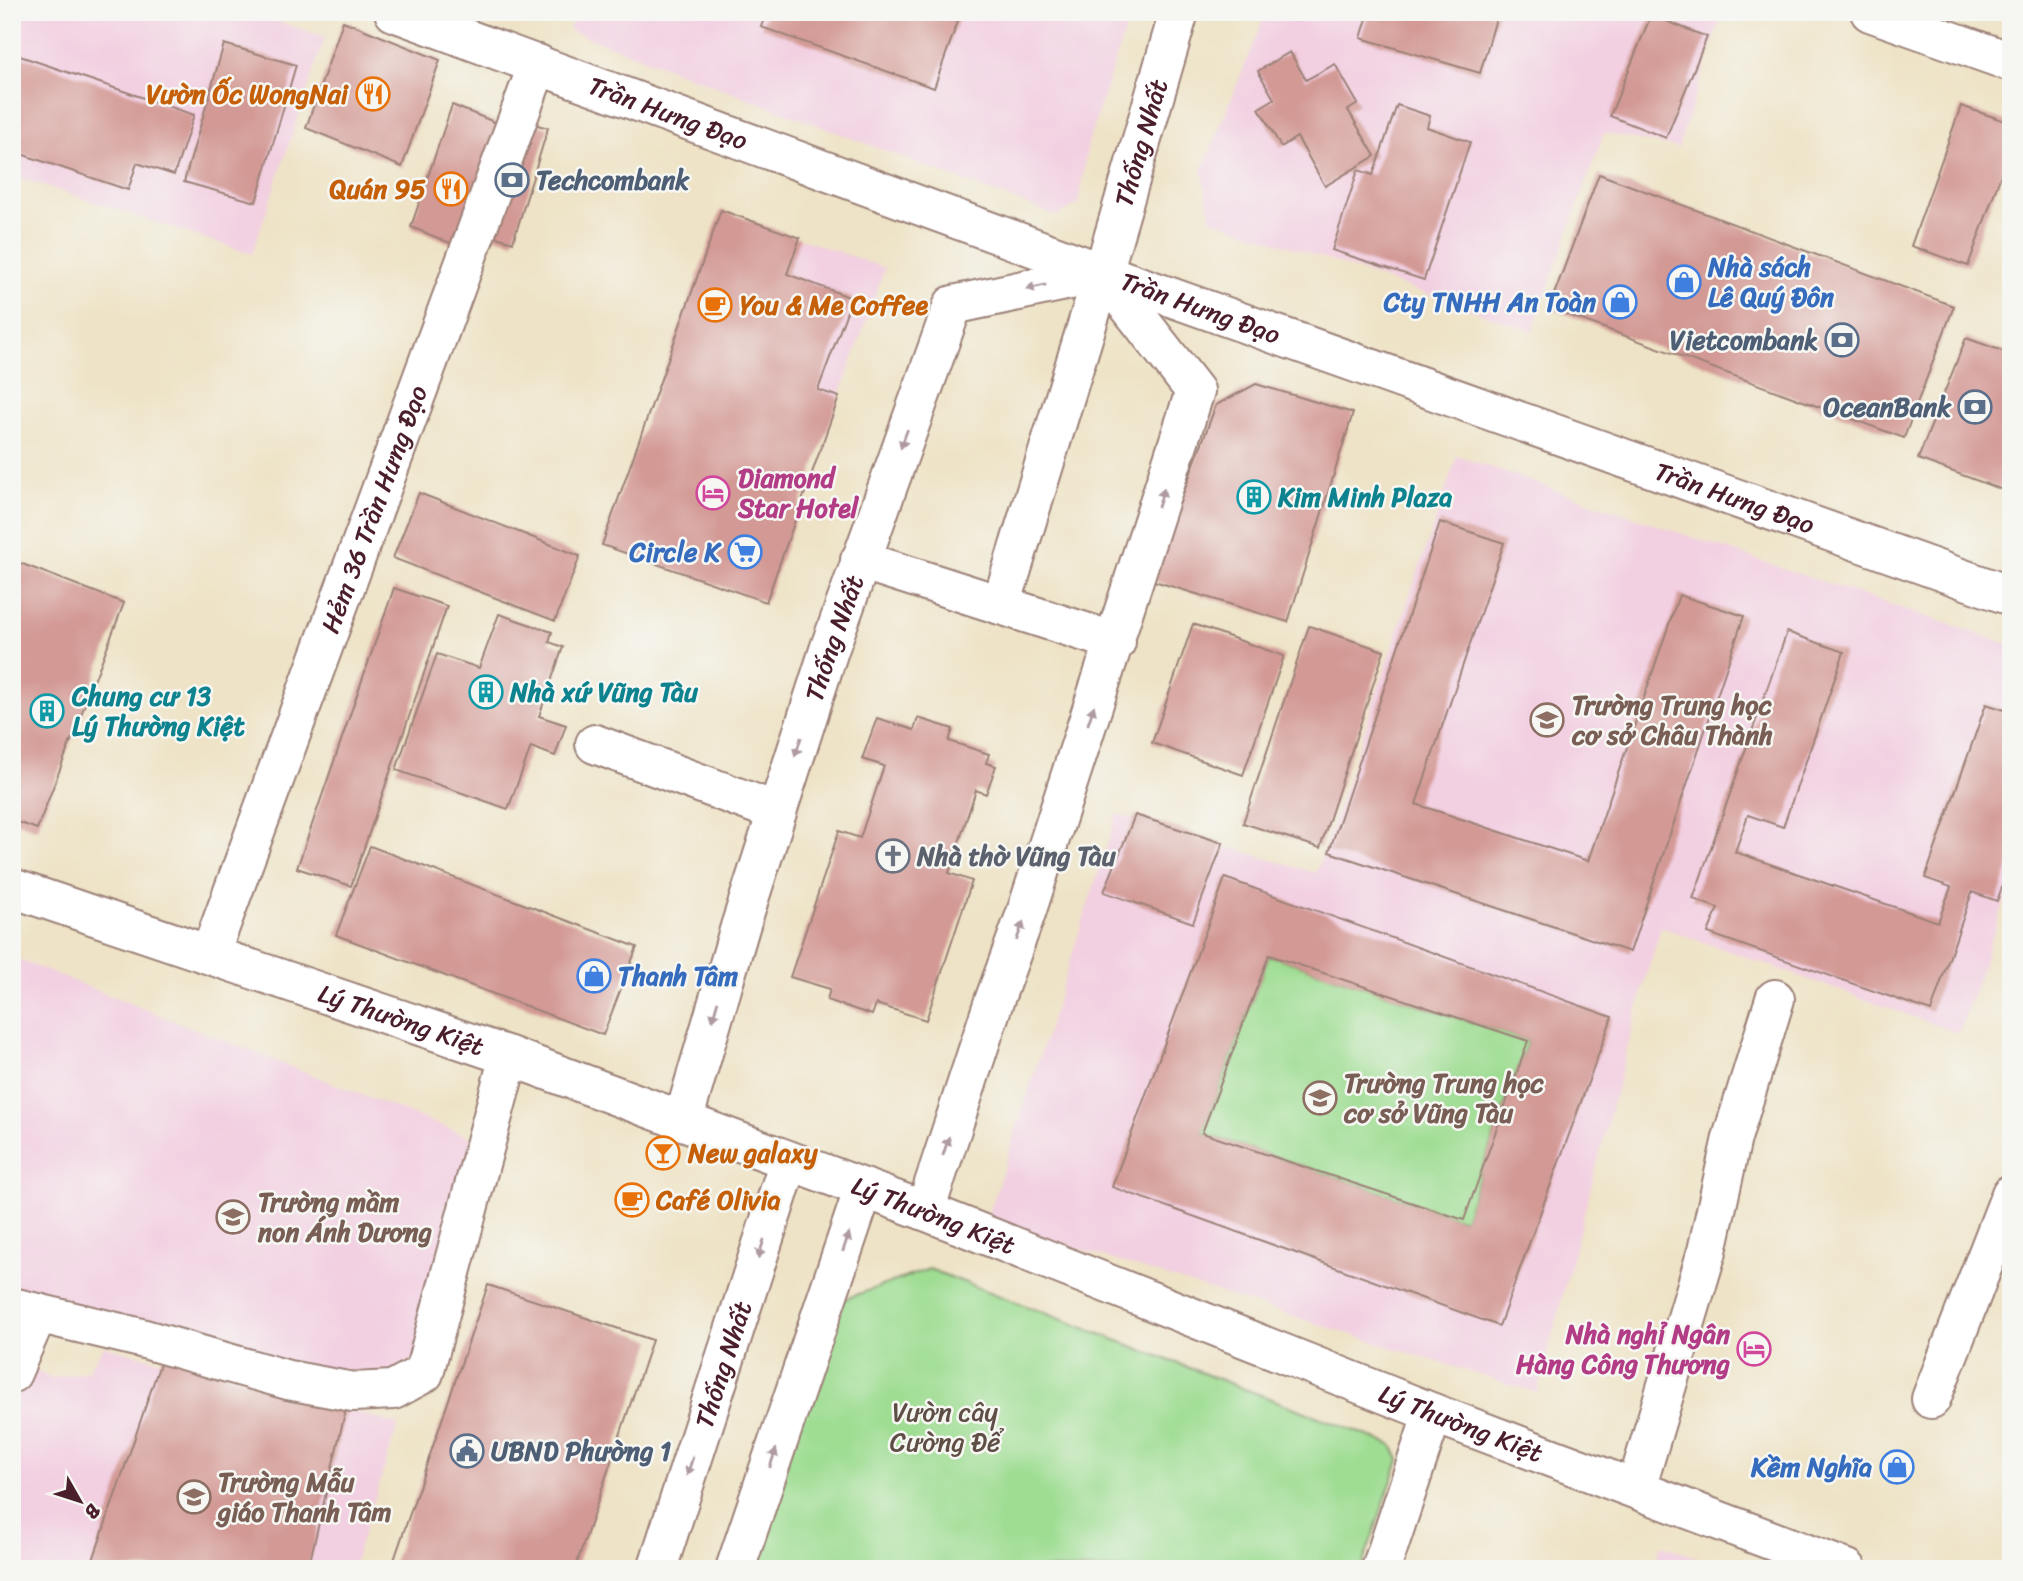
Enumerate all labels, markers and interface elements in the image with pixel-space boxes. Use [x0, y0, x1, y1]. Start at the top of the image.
street label: Trần Hưng Đạo [582, 62, 754, 163]
place label: Vườn Ốc WongNai [146, 71, 350, 117]
street label: Thống Nhất [1100, 73, 1181, 212]
restaurant icon: Vườn Ốc WongNai [354, 75, 392, 113]
place label: Techcombank [536, 157, 690, 203]
bank icon: Techcombank [493, 161, 531, 199]
place label: Quán 95 [330, 166, 426, 212]
restaurant icon: Quán 95 [432, 170, 470, 208]
place label: Nhà sách Lê Quý Đôn [1707, 244, 1834, 320]
street label: Trần Hưng Đạo [1114, 258, 1287, 357]
shop icon: Nhà sách Lê Quý Đôn [1665, 263, 1703, 301]
place label: Cty TNHH An Toàn [1383, 279, 1596, 325]
place label: You & Me Coffee [740, 282, 928, 328]
one-way arrow [1025, 282, 1047, 293]
shop icon: Cty TNHH An Toàn [1601, 283, 1639, 321]
cafe icon: You & Me Coffee [696, 286, 734, 324]
place label: Vietcombank [1670, 317, 1818, 363]
bank icon: Vietcombank [1823, 321, 1861, 359]
street label: Hẻm 36 Trần Hưng Đạo [307, 379, 441, 640]
place label: OceanBank [1823, 384, 1952, 430]
bank icon: OceanBank [1956, 388, 1994, 426]
one-way arrow [898, 429, 909, 450]
street label: Trần Hưng Đạo [1648, 448, 1821, 547]
place label: Diamond Star Hotel [737, 455, 860, 531]
hotel icon: Diamond Star Hotel [694, 474, 732, 512]
place label: Kim Minh Plaza [1277, 474, 1452, 520]
building icon: Kim Minh Plaza [1235, 478, 1273, 516]
one-way arrow [1156, 487, 1167, 508]
place label: Circle K [629, 529, 722, 575]
supermarket icon: Circle K [726, 533, 764, 571]
street label: Thống Nhất [791, 568, 877, 707]
place label: Nhà xứ Vũng Tàu [509, 669, 699, 715]
place label: Chung cư 13 Lý Thường Kiệt [71, 673, 245, 749]
building icon: Nhà xứ Vũng Tàu [467, 673, 505, 711]
place label: Trường Trung học cơ sở Châu Thành [1571, 682, 1773, 758]
building icon: Chung cư 13 Lý Thường Kiệt [28, 692, 66, 730]
school or university icon: Trường Trung học cơ sở Châu Thành [1528, 701, 1566, 739]
one-way arrow [1086, 704, 1097, 725]
one-way arrow [792, 736, 802, 757]
place label: Nhà thờ Vũng Tàu [916, 833, 1117, 879]
church icon: Nhà thờ Vũng Tàu [874, 837, 912, 875]
one-way arrow [1015, 920, 1026, 941]
place label: Thanh Tâm [618, 953, 738, 999]
shop icon: Thanh Tâm [575, 957, 613, 995]
street label: Lý Thường Kiệt [312, 970, 491, 1069]
one-way arrow [709, 1000, 719, 1021]
place label: Trường Trung học cơ sở Vũng Tàu [1343, 1060, 1544, 1136]
school or university icon: Trường Trung học cơ sở Vũng Tàu [1301, 1079, 1339, 1117]
place label: New galaxy [687, 1130, 818, 1176]
bar icon: New galaxy [644, 1134, 682, 1172]
one-way arrow [942, 1135, 952, 1156]
street label: Lý Thường Kiệt [845, 1163, 1023, 1268]
place label: Café Olivia [655, 1177, 781, 1223]
place label: Trường mầm non Ánh Dương [257, 1179, 432, 1255]
cafe icon: Café Olivia [613, 1181, 651, 1219]
school or university icon: Trường mầm non Ánh Dương [214, 1198, 252, 1236]
one-way arrow [841, 1232, 852, 1253]
one-way arrow [755, 1239, 766, 1260]
street label: Thống Nhất [681, 1295, 765, 1434]
place label: Nhà nghỉ Ngân Hàng Công Thương [1516, 1311, 1730, 1387]
hotel icon: Nhà nghỉ Ngân Hàng Công Thương [1735, 1330, 1773, 1368]
street label: Lý Thường Kiệt [1372, 1371, 1550, 1475]
park label: Vườn cây Cường Để [890, 1389, 1005, 1465]
place label: UBND Phường 1 [491, 1428, 671, 1474]
public building icon: UBND Phường 1 [448, 1432, 486, 1470]
place label: Kềm Nghĩa [1750, 1444, 1872, 1490]
one-way arrow [768, 1447, 779, 1468]
shop icon: Kềm Nghĩa [1878, 1448, 1916, 1486]
one-way arrow [685, 1455, 695, 1476]
place label: Trường Mẫu giáo Thanh Tâm [215, 1459, 391, 1535]
north arrow [46, 1466, 116, 1536]
school or university icon: Trường Mẫu giáo Thanh Tâm [175, 1478, 213, 1516]
text: B [76, 1496, 109, 1526]

